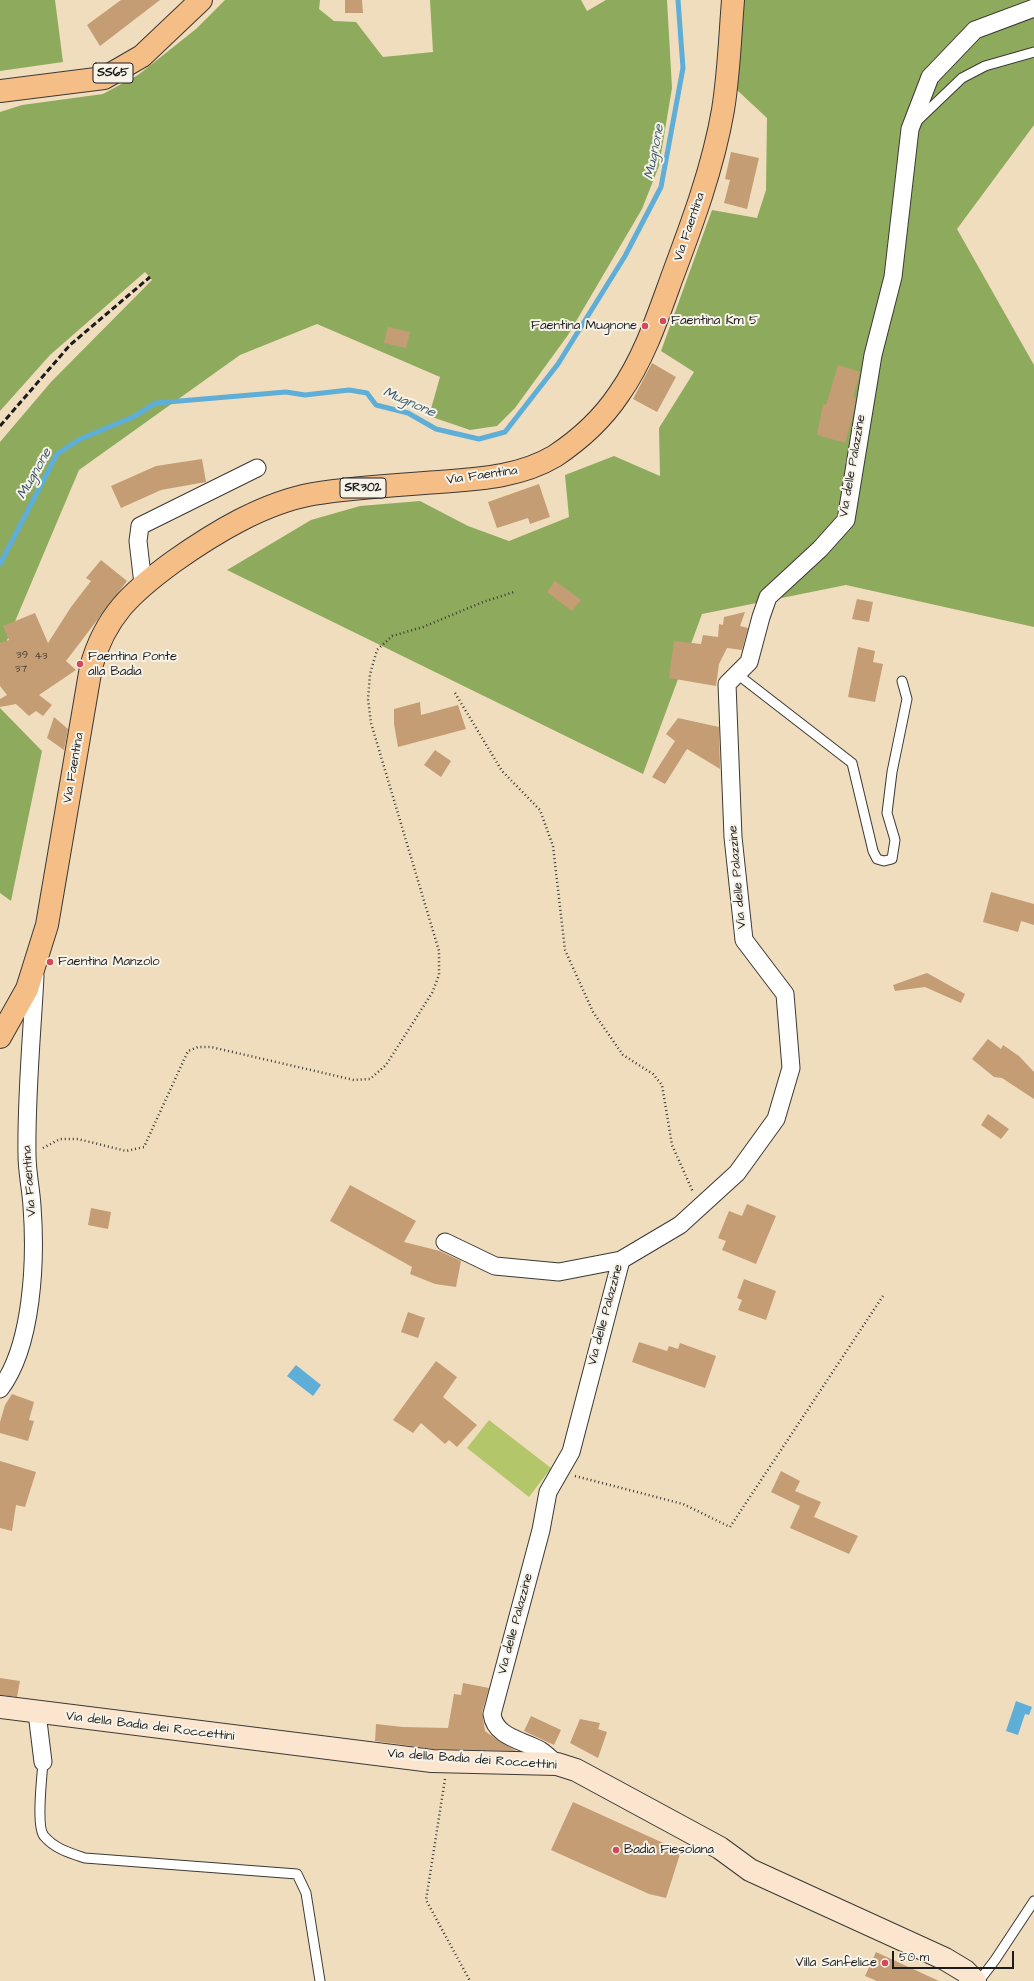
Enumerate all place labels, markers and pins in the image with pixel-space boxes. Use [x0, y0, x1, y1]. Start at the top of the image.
place label: Faentina Km 5 [671, 313, 758, 329]
marker: Faentina Km 5 [658, 316, 668, 326]
place label: Faentina Mugnone [531, 318, 637, 334]
marker: Faentina Mugnone [640, 321, 650, 331]
place label: Faentina Ponte alla Badia [88, 649, 177, 680]
marker: Faentina Ponte alla Badia [75, 659, 85, 669]
place label: Faentina Manzolo [58, 954, 160, 970]
marker: Faentina Manzolo [45, 957, 55, 967]
place label: Badia Fiesolana [624, 1842, 714, 1858]
marker: Badia Fiesolana [611, 1845, 621, 1855]
place label: Villa Sanfelice [795, 1955, 877, 1971]
marker: Villa Sanfelice [880, 1958, 890, 1968]

